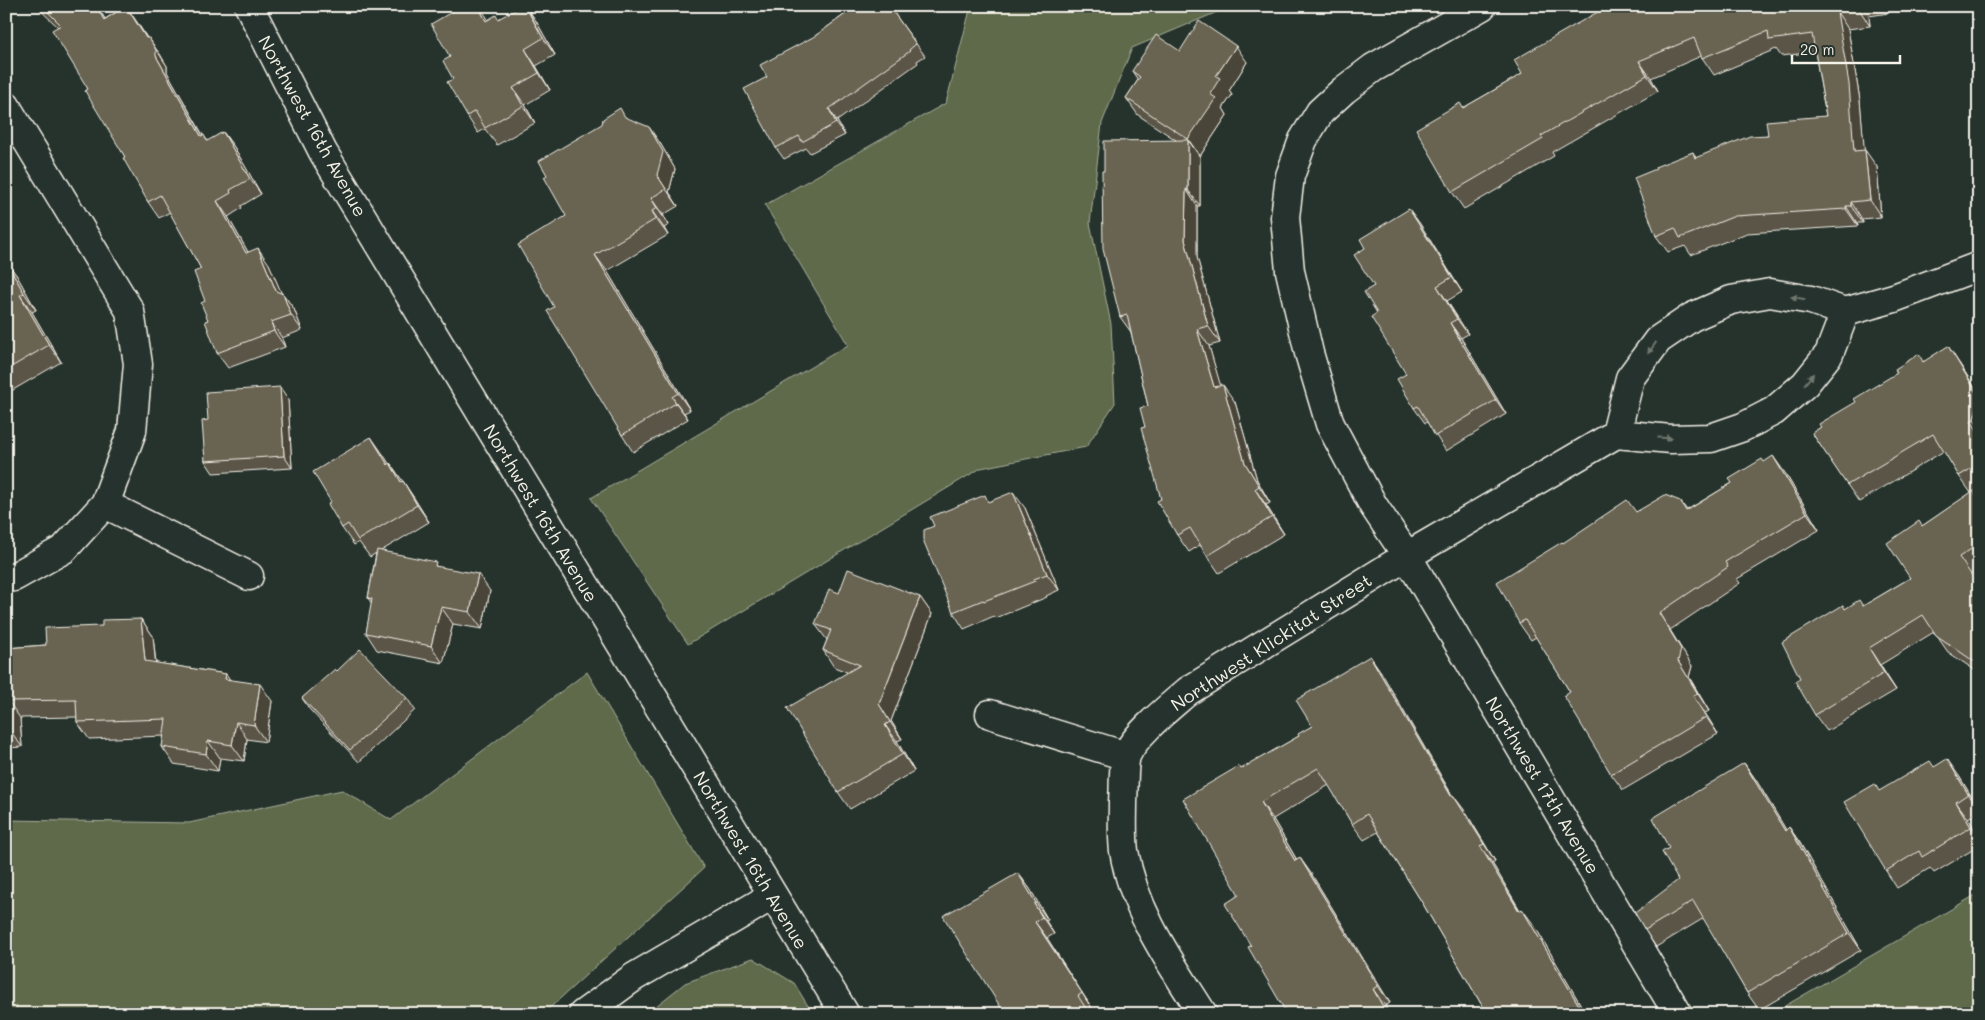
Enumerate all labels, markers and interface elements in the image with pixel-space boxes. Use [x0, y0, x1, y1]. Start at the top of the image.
street label: Northwest 16th Avenue [253, 31, 373, 221]
scale bar [1792, 32, 1900, 64]
text: 20 m [1800, 39, 1834, 59]
one-way arrow [1790, 293, 1806, 301]
one-way arrow [1647, 342, 1657, 355]
one-way arrow [1803, 373, 1814, 386]
street label: Northwest 16th Avenue [478, 420, 604, 606]
one-way arrow [1657, 434, 1673, 442]
street label: Northwest Klickitat Street [1166, 568, 1376, 716]
street label: Northwest 17th Avenue [1480, 692, 1606, 878]
street label: Northwest 16th Avenue [688, 767, 814, 953]

